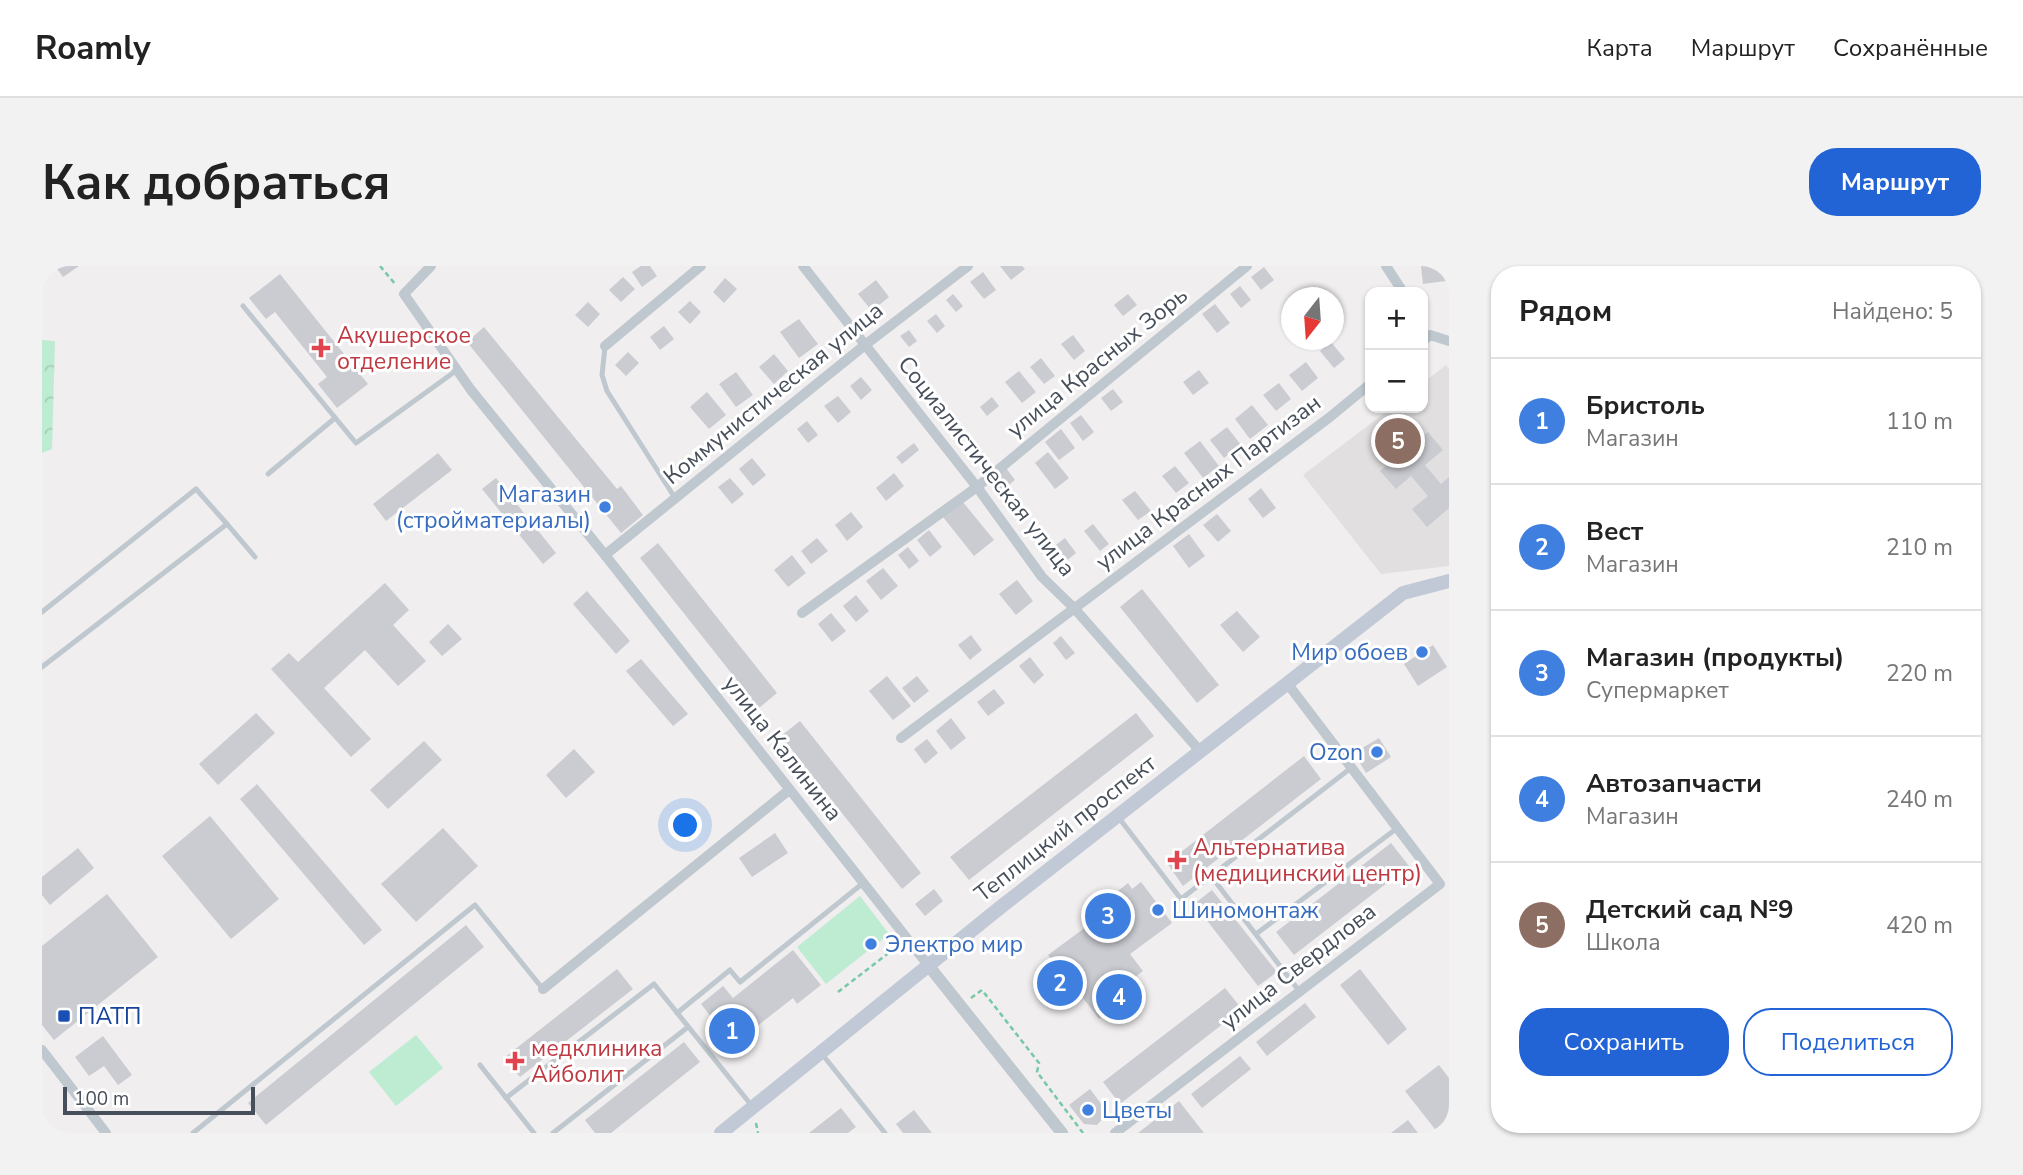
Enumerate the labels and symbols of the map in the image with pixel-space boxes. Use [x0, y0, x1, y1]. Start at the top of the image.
street label: улица Красных Зорь [1001, 280, 1194, 445]
north arrow [1281, 287, 1344, 350]
street label: Коммунистическая улица [657, 295, 890, 492]
place label: Акушерское отделение [337, 320, 471, 377]
marker: Акушерское отделение [311, 338, 331, 358]
street label: Социалистическая улица [891, 350, 1083, 583]
street label: улица Красных Партизан [1089, 387, 1327, 577]
pin: 5 [1375, 415, 1421, 467]
place label: Магазин (стройматериалы) [396, 479, 591, 536]
marker: Магазин (стройматериалы) [597, 499, 613, 515]
place label: Мир обоев [1291, 637, 1408, 668]
marker: Мир обоев [1414, 644, 1430, 660]
street label: улица Калинина [716, 669, 849, 827]
place label: Ozon [1309, 737, 1363, 768]
marker: Ozon [1369, 744, 1385, 760]
street label: Теплицкий проспект [968, 747, 1163, 909]
your location [668, 808, 702, 842]
place label: Альтернатива (медицинский центр) [1193, 832, 1422, 889]
marker: Альтернатива (медицинский центр) [1167, 850, 1187, 870]
pin: 3 [1085, 890, 1131, 942]
place label: Шиномонтаж [1172, 895, 1319, 926]
street label: улица Свердлова [1214, 896, 1382, 1037]
marker: Шиномонтаж [1150, 902, 1166, 918]
place label: Электро мир [885, 929, 1023, 960]
marker: Электро мир [863, 936, 879, 952]
pin: 2 [1037, 957, 1083, 1009]
pin: 4 [1096, 971, 1142, 1023]
place label: ПАТП [78, 1001, 142, 1032]
pin: 1 [709, 1005, 755, 1057]
marker: ПАТП [56, 1008, 72, 1024]
place label: медклиника Айболит [531, 1033, 662, 1090]
marker: медклиника Айболит [505, 1051, 525, 1071]
scale bar [63, 1084, 256, 1116]
place label: Цветы [1102, 1095, 1172, 1126]
marker: Цветы [1080, 1102, 1096, 1118]

